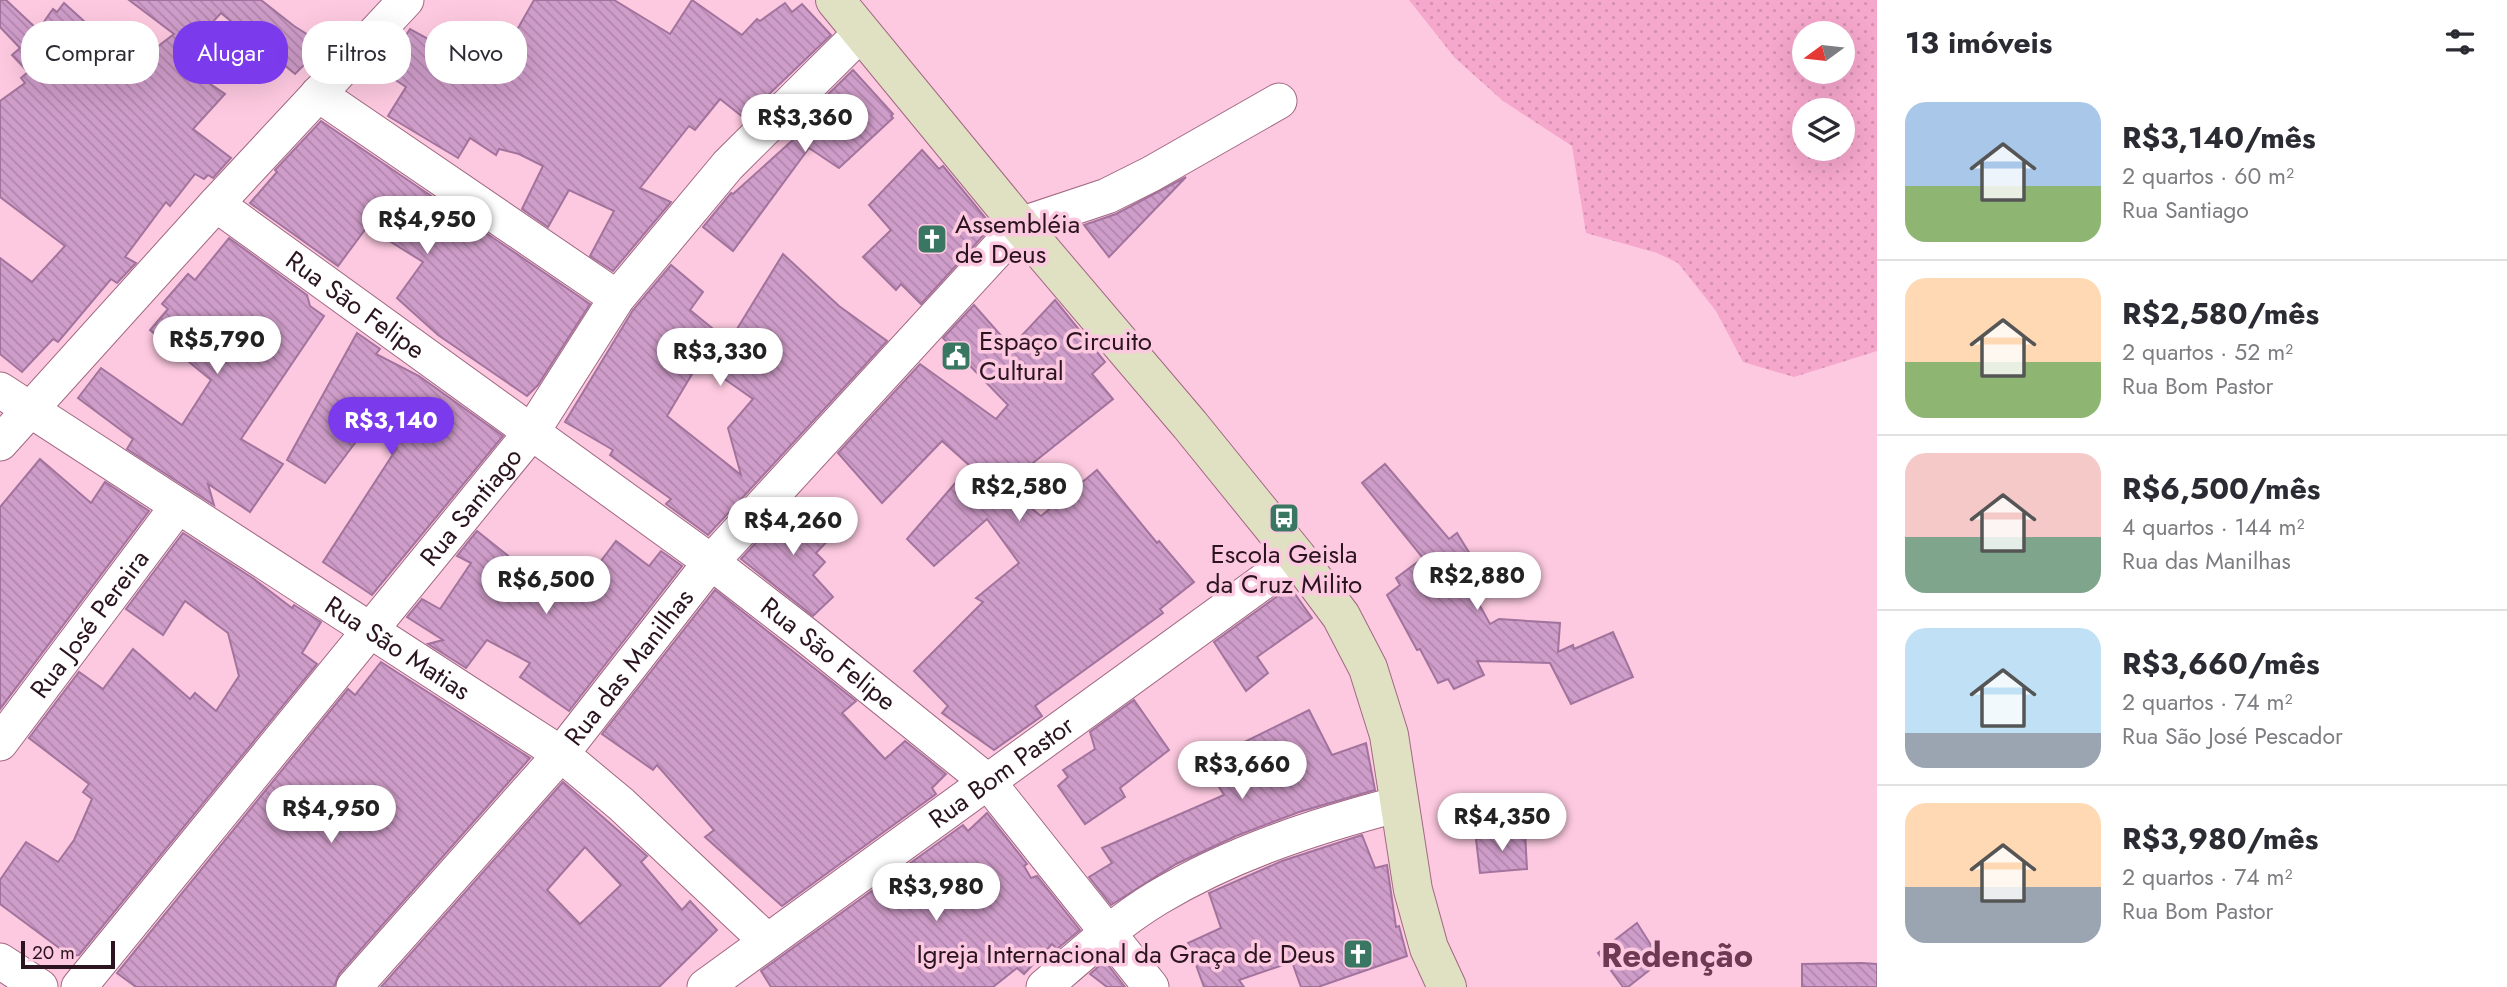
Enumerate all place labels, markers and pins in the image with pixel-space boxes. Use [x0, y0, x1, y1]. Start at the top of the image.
pin: R$3,360 [740, 94, 870, 154]
pin: R$4,950 [362, 196, 492, 256]
place label: Assembléia de Deus [955, 205, 1080, 273]
church icon: Assembléia de Deus [915, 222, 949, 256]
pin: R$5,790 [152, 316, 282, 376]
place label: Espaço Circuito Cultural [979, 322, 1152, 390]
pin: R$3,330 [655, 328, 785, 388]
public building icon: Espaço Circuito Cultural [939, 339, 973, 373]
pin: R$3,140 [326, 398, 456, 457]
pin: R$2,580 [954, 463, 1084, 523]
pin: R$4,260 [728, 498, 858, 557]
bus stop icon: Escola Geisla da Cruz Milito [1267, 501, 1301, 535]
place label: Escola Geisla da Cruz Milito [1206, 535, 1362, 603]
pin: R$2,880 [1412, 552, 1542, 612]
pin: R$6,500 [481, 556, 611, 616]
pin: R$3,660 [1177, 742, 1307, 801]
pin: R$4,950 [266, 786, 396, 845]
pin: R$4,350 [1437, 794, 1567, 853]
pin: R$3,980 [871, 864, 1001, 923]
place label: Igreja Internacional da Graça de Deus [916, 935, 1335, 973]
church icon: Igreja Internacional da Graça de Deus [1341, 937, 1375, 971]

